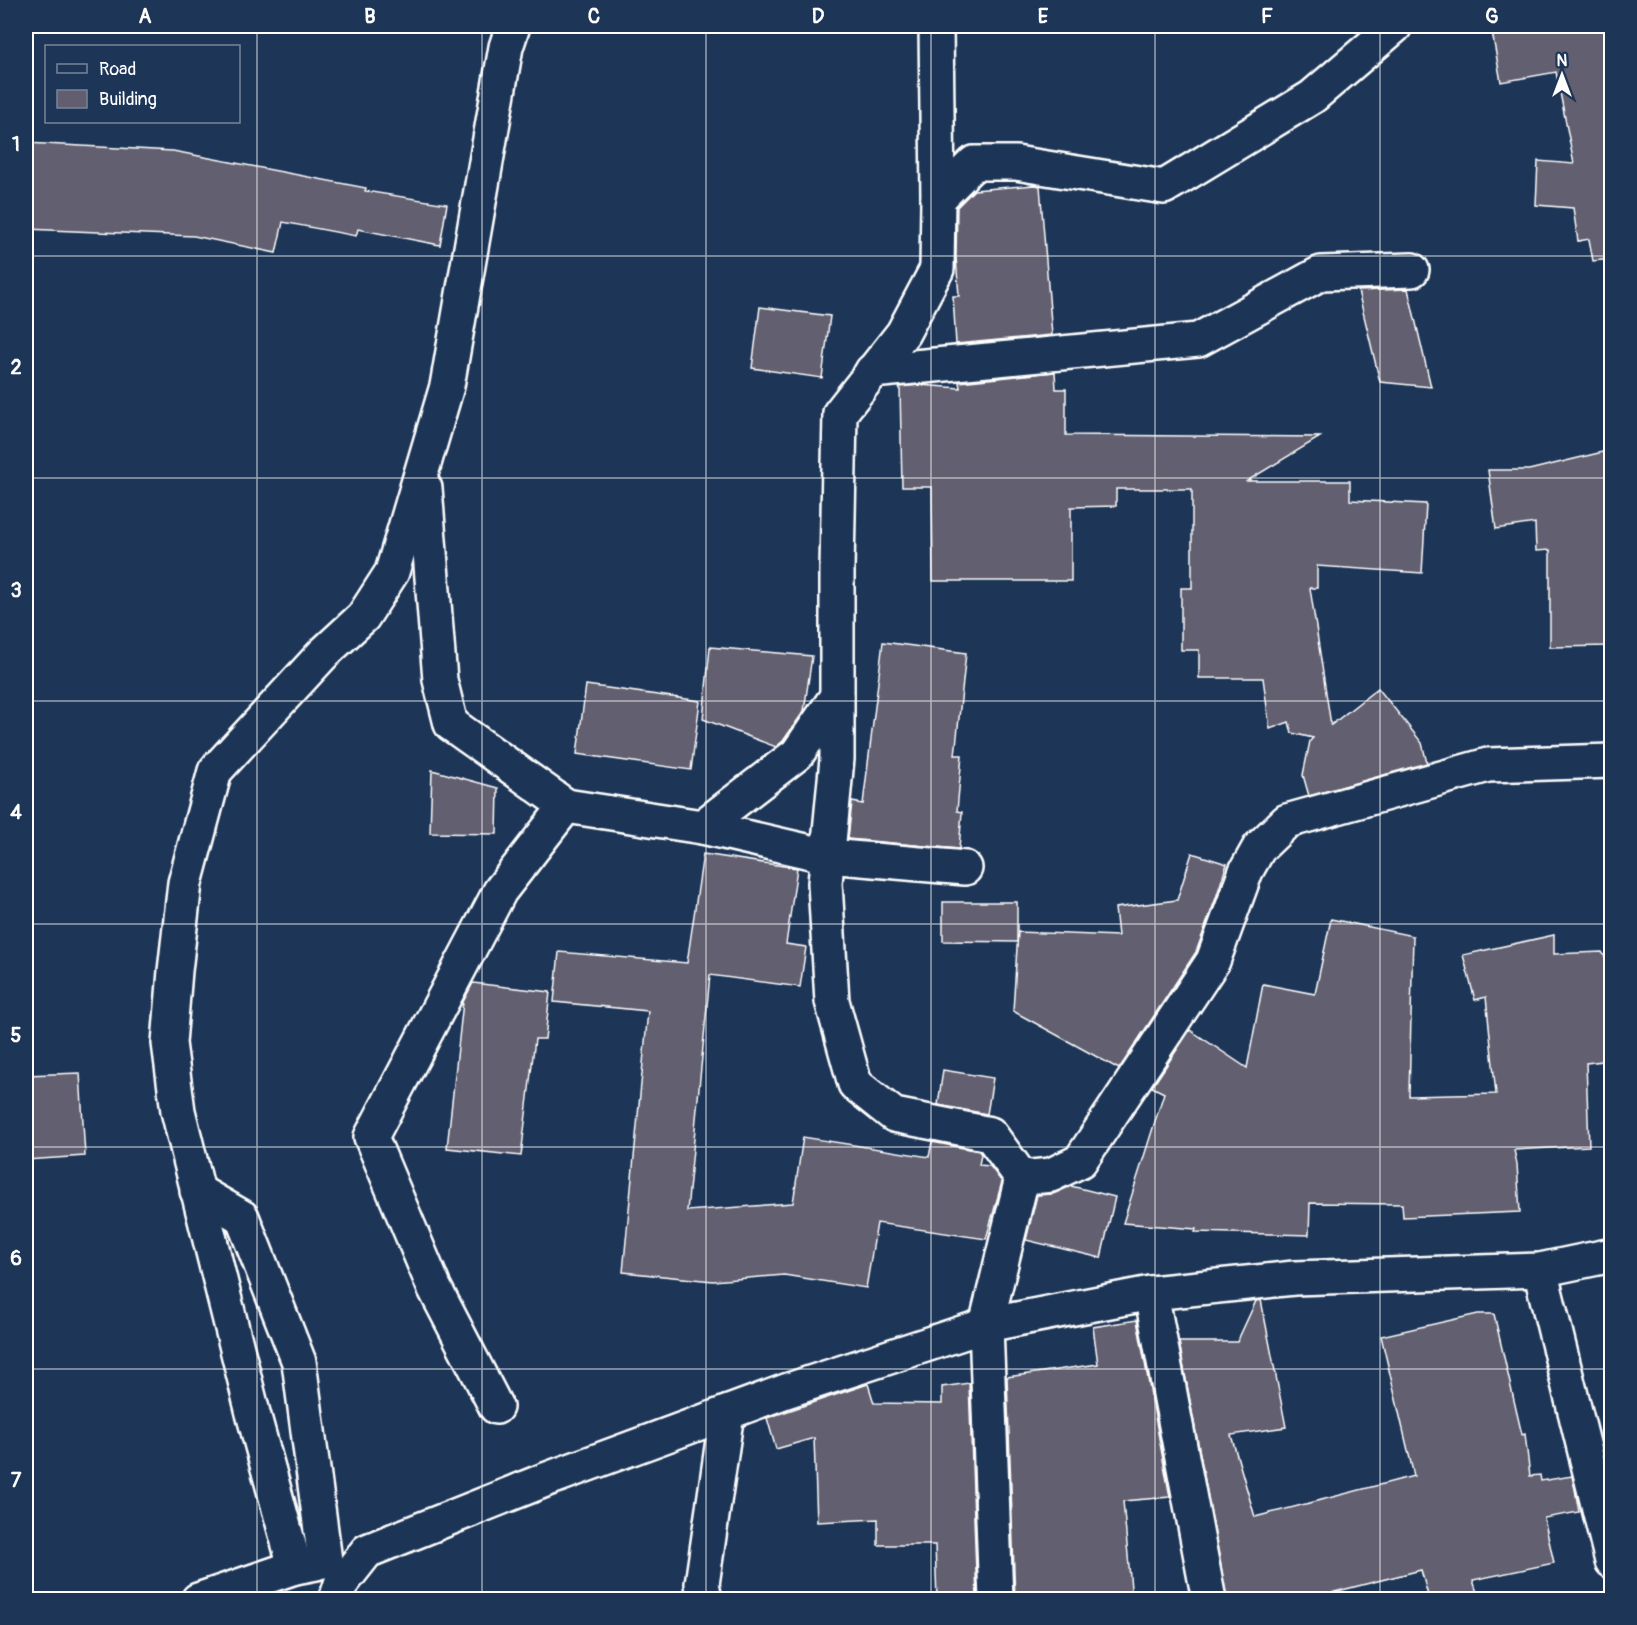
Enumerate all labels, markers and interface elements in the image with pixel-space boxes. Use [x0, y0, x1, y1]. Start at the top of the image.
text: A [139, 4, 152, 29]
text: B [364, 4, 376, 29]
text: C [588, 4, 600, 29]
text: D [812, 4, 825, 29]
text: E [1038, 4, 1049, 29]
text: F [1261, 4, 1273, 29]
text: G [1485, 4, 1499, 29]
legend [45, 45, 240, 123]
north arrow [1532, 45, 1592, 105]
text: N [1557, 51, 1568, 71]
text: Road [99, 58, 136, 81]
text: Building [99, 88, 157, 111]
text: 1 [12, 132, 20, 157]
text: 2 [10, 355, 22, 380]
text: 3 [10, 578, 22, 603]
text: 4 [10, 800, 22, 825]
text: 5 [11, 1023, 22, 1048]
text: 6 [10, 1246, 22, 1271]
text: 7 [11, 1468, 22, 1493]

